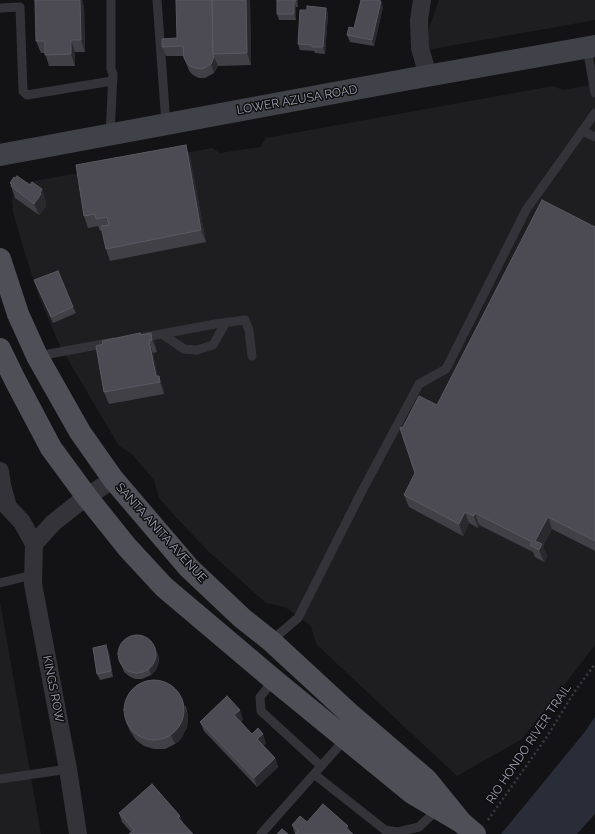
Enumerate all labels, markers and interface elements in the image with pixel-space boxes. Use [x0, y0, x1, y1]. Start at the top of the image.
street label: LOWER AZUSA ROAD [236, 82, 358, 118]
street label: SANTA ANITA AVENUE [113, 480, 209, 586]
street label: KINGS ROW [39, 654, 67, 724]
street label: RIO HONDO RIVER TRAIL [484, 682, 574, 806]

